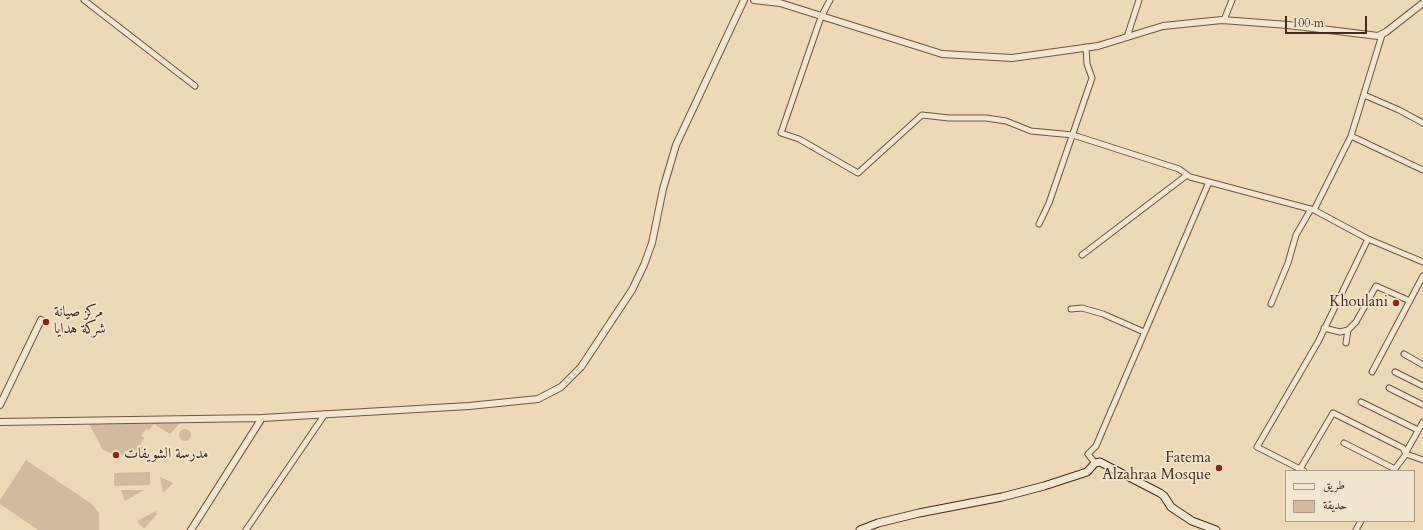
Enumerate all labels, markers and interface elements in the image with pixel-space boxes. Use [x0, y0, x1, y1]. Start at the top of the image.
scale bar [1287, 8, 1369, 34]
text: 100 m [1292, 15, 1324, 31]
place label: Khoulani [1329, 294, 1388, 312]
marker: Khoulani [1391, 298, 1401, 308]
place label: مركز صيانة شركة هدايا [54, 304, 106, 339]
marker: مركز صيانة شركة هدايا [41, 317, 51, 327]
place label: مدرسة الشويفات [124, 446, 208, 464]
marker: مدرسة الشويفات [111, 450, 121, 460]
place label: Fatema Alzahraa Mosque [1102, 450, 1211, 485]
marker: Fatema Alzahraa Mosque [1214, 463, 1224, 473]
legend [1285, 470, 1415, 522]
text: طريق [1323, 477, 1345, 493]
text: حديقة [1323, 497, 1347, 513]

